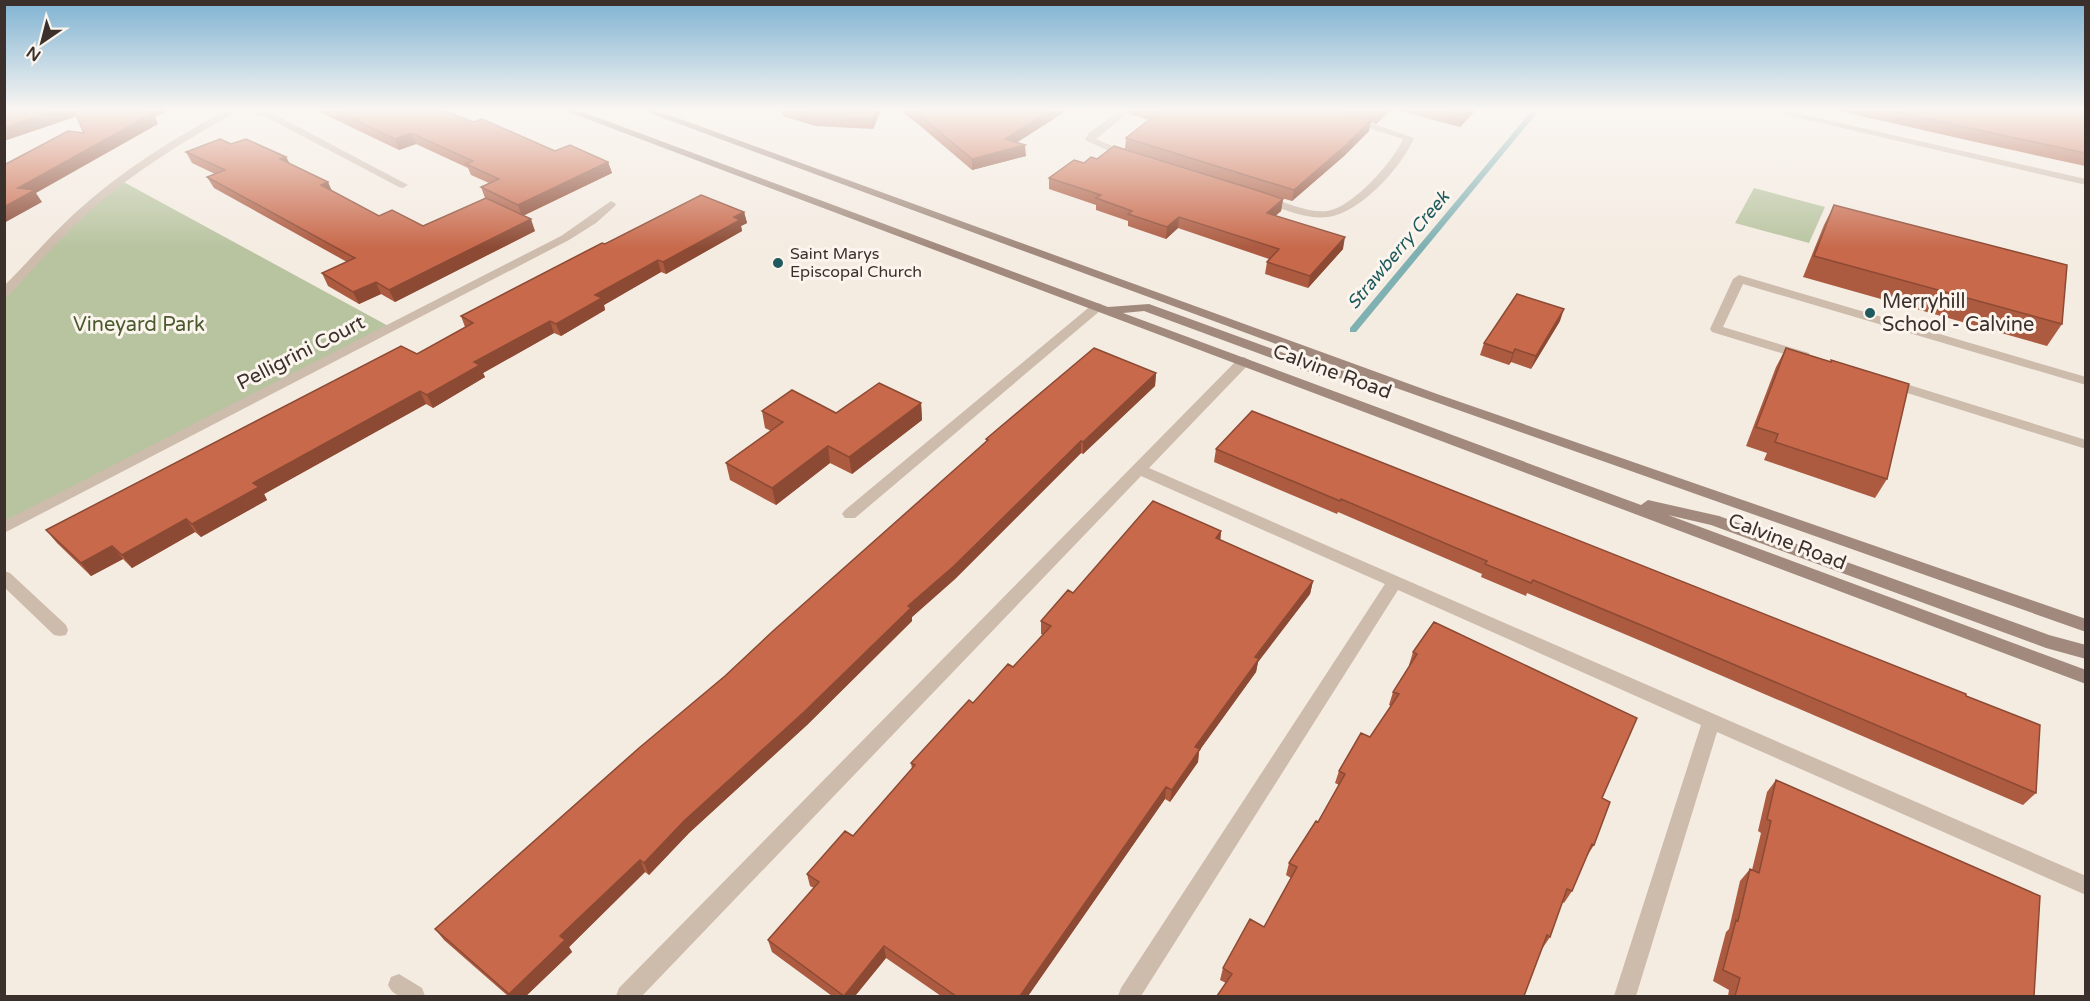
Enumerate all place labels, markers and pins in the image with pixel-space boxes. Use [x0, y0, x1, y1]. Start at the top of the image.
place label: Saint Marys Episcopal Church [790, 244, 922, 282]
marker: Saint Marys Episcopal Church [771, 256, 785, 270]
place label: Merryhill School - Calvine [1882, 290, 2034, 337]
marker: Merryhill School - Calvine [1863, 306, 1877, 320]

